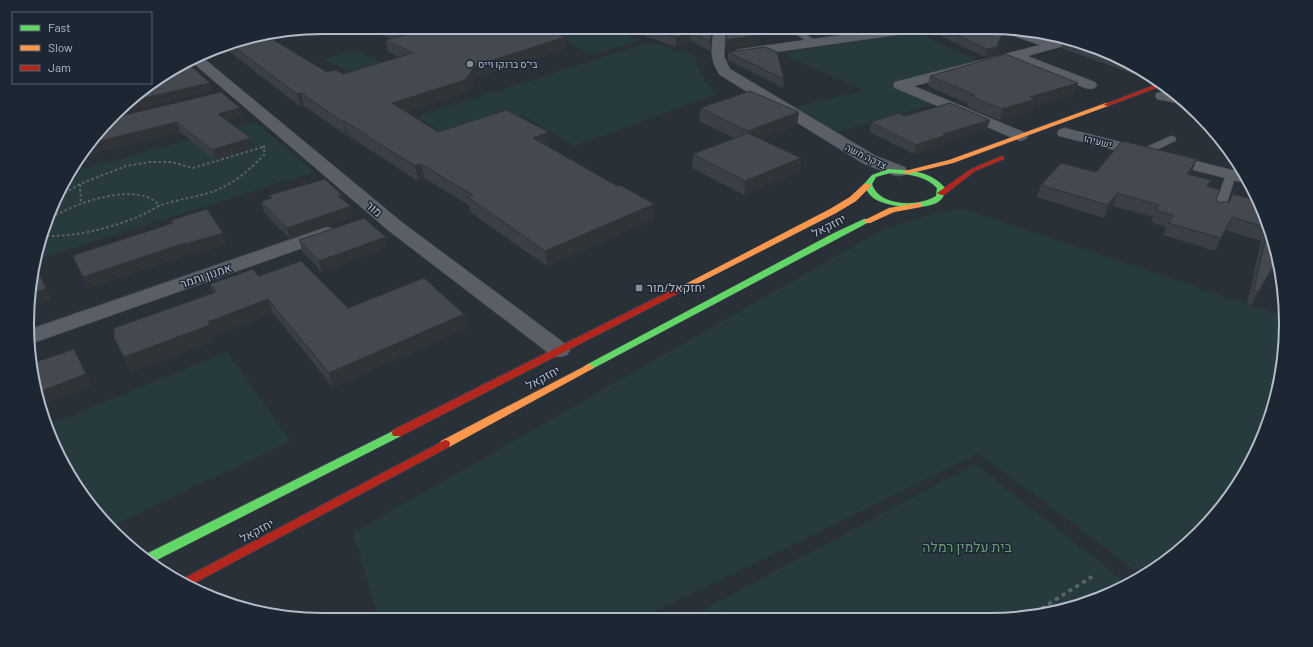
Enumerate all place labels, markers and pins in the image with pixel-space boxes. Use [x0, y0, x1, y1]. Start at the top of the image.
place label: בי"ס ברנקו וייס [478, 58, 538, 70]
marker: בי"ס ברנקו וייס [465, 59, 475, 69]
place label: יחזקאל/מור [647, 280, 705, 294]
marker: יחזקאל/מור [634, 283, 644, 293]

